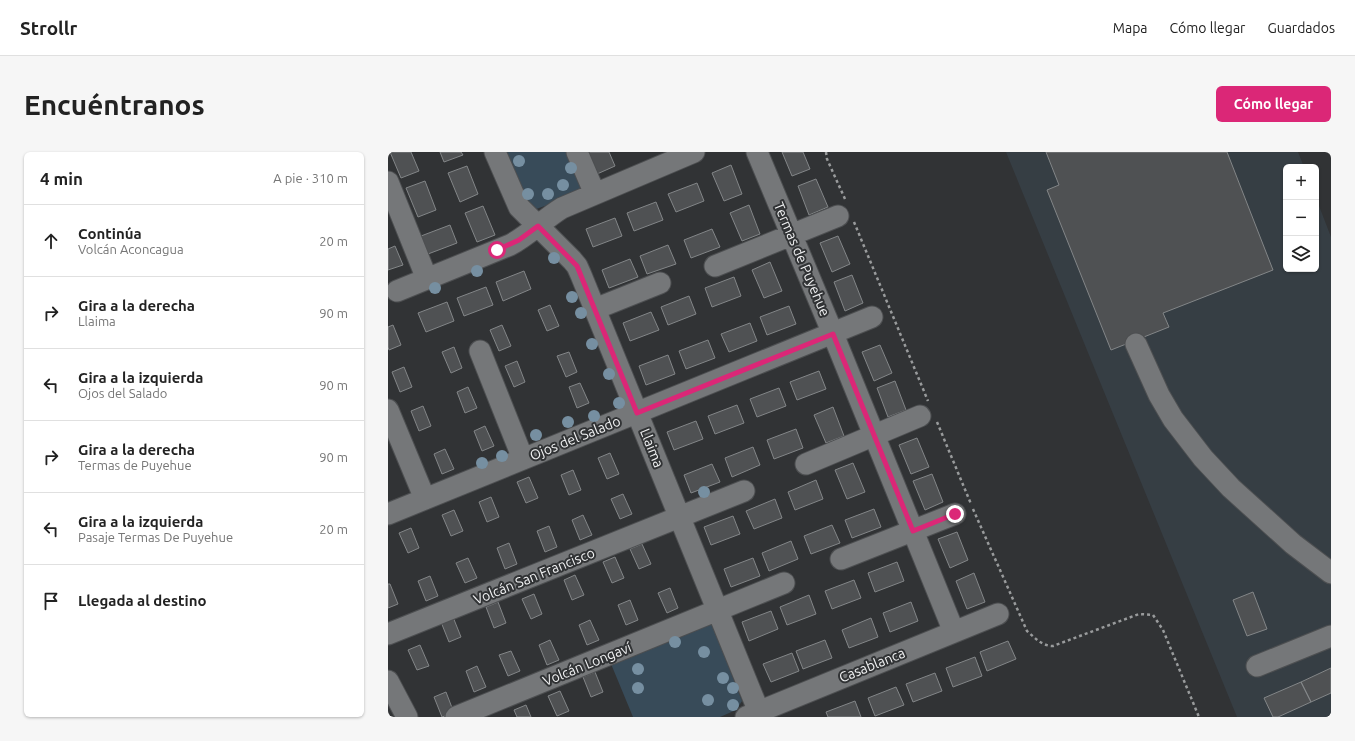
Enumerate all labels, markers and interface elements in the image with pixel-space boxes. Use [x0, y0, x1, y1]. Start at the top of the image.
text: Strollr [20, 17, 77, 39]
text: Mapa [1113, 20, 1148, 36]
text: Cómo llegar [1170, 20, 1245, 36]
text: Guardados [1267, 20, 1335, 36]
button: Cómo llegar [1216, 86, 1331, 122]
text: Encuéntranos [24, 89, 205, 120]
map controls [1283, 164, 1319, 272]
button: + [1283, 164, 1319, 200]
text: 4 min [40, 169, 83, 188]
text: A pie · 310 m [273, 171, 348, 185]
street label: Termas de Puyehue [771, 200, 833, 318]
button: − [1283, 200, 1319, 236]
text: Continúa [78, 225, 142, 242]
icon: ahead [40, 230, 62, 252]
text: 20 m [319, 234, 348, 248]
button: layers [1283, 236, 1319, 272]
route start [488, 241, 506, 259]
text: Volcán Aconcagua [78, 242, 184, 256]
text: Gira a la derecha [78, 297, 195, 314]
icon: right [40, 302, 62, 324]
text: 90 m [319, 306, 348, 320]
text: Llaima [78, 314, 116, 328]
text: Gira a la izquierda [78, 369, 204, 386]
icon: left [40, 374, 62, 396]
text: 90 m [319, 378, 348, 392]
text: Ojos del Salado [78, 386, 167, 400]
street label: Ojos del Salado [527, 413, 623, 463]
street label: Llaima [637, 426, 667, 470]
text: Gira a la derecha [78, 441, 195, 458]
icon: right [40, 446, 62, 468]
text: 90 m [319, 450, 348, 464]
text: Termas de Puyehue [78, 458, 192, 472]
route end [946, 505, 964, 523]
text: Gira a la izquierda [78, 513, 204, 530]
icon: left [40, 518, 62, 540]
text: 20 m [319, 522, 348, 536]
text: Pasaje Termas De Puyehue [78, 530, 233, 544]
street label: Volcán San Francisco [471, 544, 597, 608]
icon: arrive [40, 590, 62, 612]
text: Llegada al destino [78, 592, 207, 609]
street label: Volcán Longaví [540, 639, 634, 689]
street label: Casablanca [837, 645, 907, 685]

